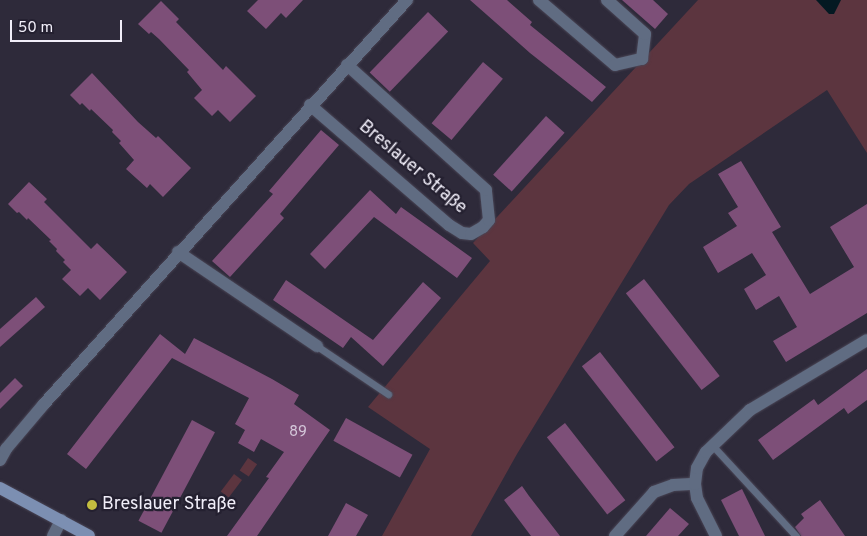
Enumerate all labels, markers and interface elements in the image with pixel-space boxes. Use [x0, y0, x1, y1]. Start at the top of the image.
scale bar [12, 10, 125, 42]
text: 50 m [18, 19, 53, 38]
street label: Breslauer Straße [354, 117, 470, 219]
house number: 89 [289, 424, 307, 442]
place label: Breslauer Straße [102, 494, 236, 516]
marker: Breslauer Straße [86, 499, 98, 511]

